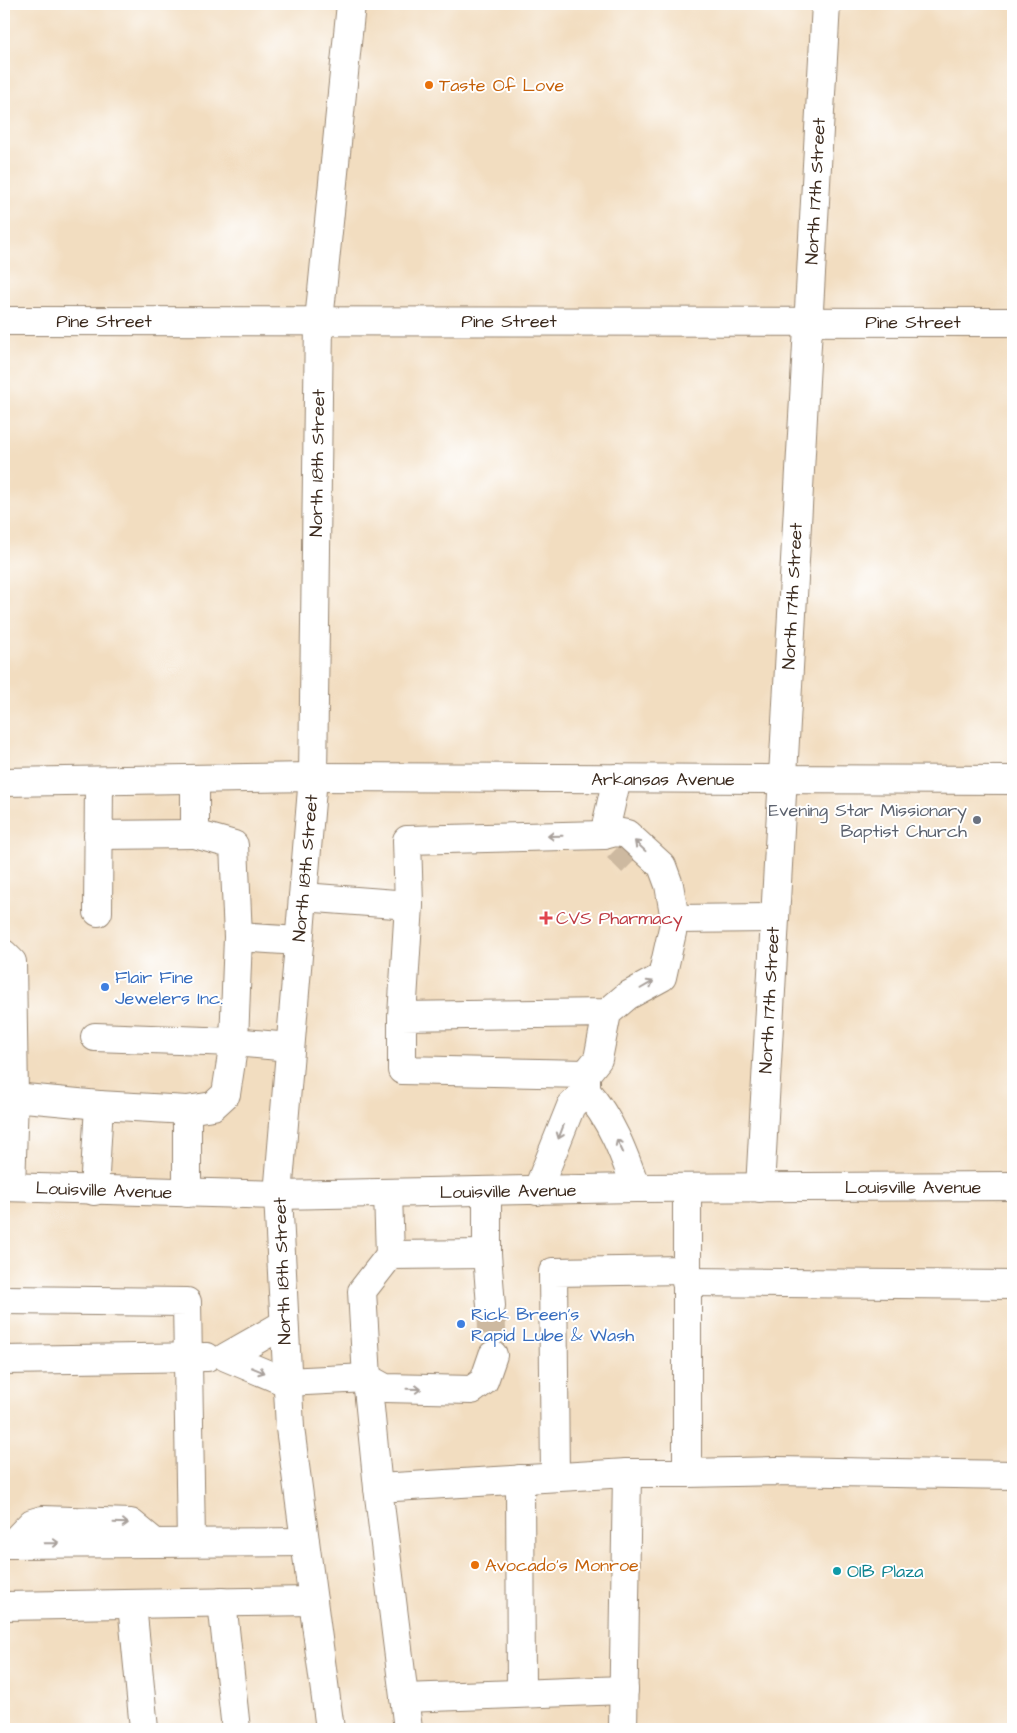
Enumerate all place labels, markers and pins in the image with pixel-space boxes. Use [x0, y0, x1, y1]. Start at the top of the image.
place label: Taste Of Love [439, 73, 565, 98]
marker: Taste Of Love [423, 79, 435, 91]
place label: Evening Star Missionary Baptist Church [768, 798, 967, 844]
marker: Evening Star Missionary Baptist Church [971, 814, 983, 826]
place label: CVS Pharmacy [556, 906, 683, 932]
marker: CVS Pharmacy [540, 912, 552, 924]
place label: Flair Fine Jewelers Inc. [115, 965, 223, 1011]
marker: Flair Fine Jewelers Inc. [99, 981, 111, 993]
place label: Rick Breen's Rapid Lube & Wash [471, 1302, 634, 1348]
marker: Rick Breen's Rapid Lube & Wash [455, 1318, 467, 1330]
place label: Avocado's Monroe [485, 1553, 639, 1578]
marker: Avocado's Monroe [469, 1559, 481, 1571]
place label: OIB Plaza [847, 1559, 923, 1584]
marker: OIB Plaza [831, 1565, 843, 1577]

